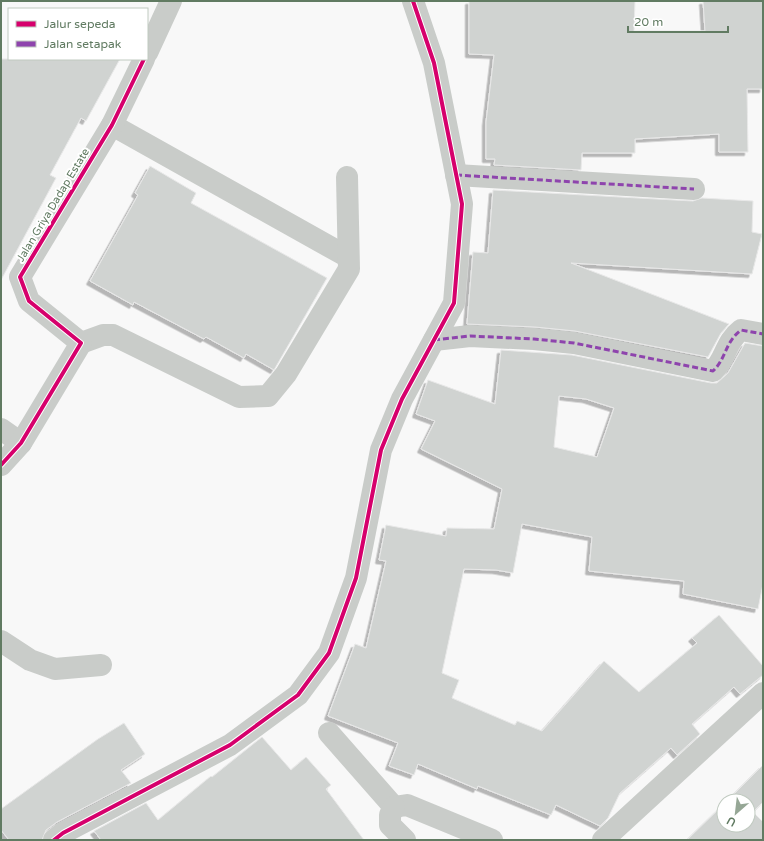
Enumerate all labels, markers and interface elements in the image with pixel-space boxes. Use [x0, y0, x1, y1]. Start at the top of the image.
legend [8, 8, 148, 60]
scale bar [628, 8, 728, 34]
text: 20 m [634, 15, 663, 29]
text: Jalur sepeda [44, 17, 116, 31]
text: Jalan setapak [44, 37, 122, 51]
street label: Jalan Griya Dadap Estate [14, 146, 92, 264]
north arrow [716, 793, 756, 833]
text: U [725, 814, 738, 829]

